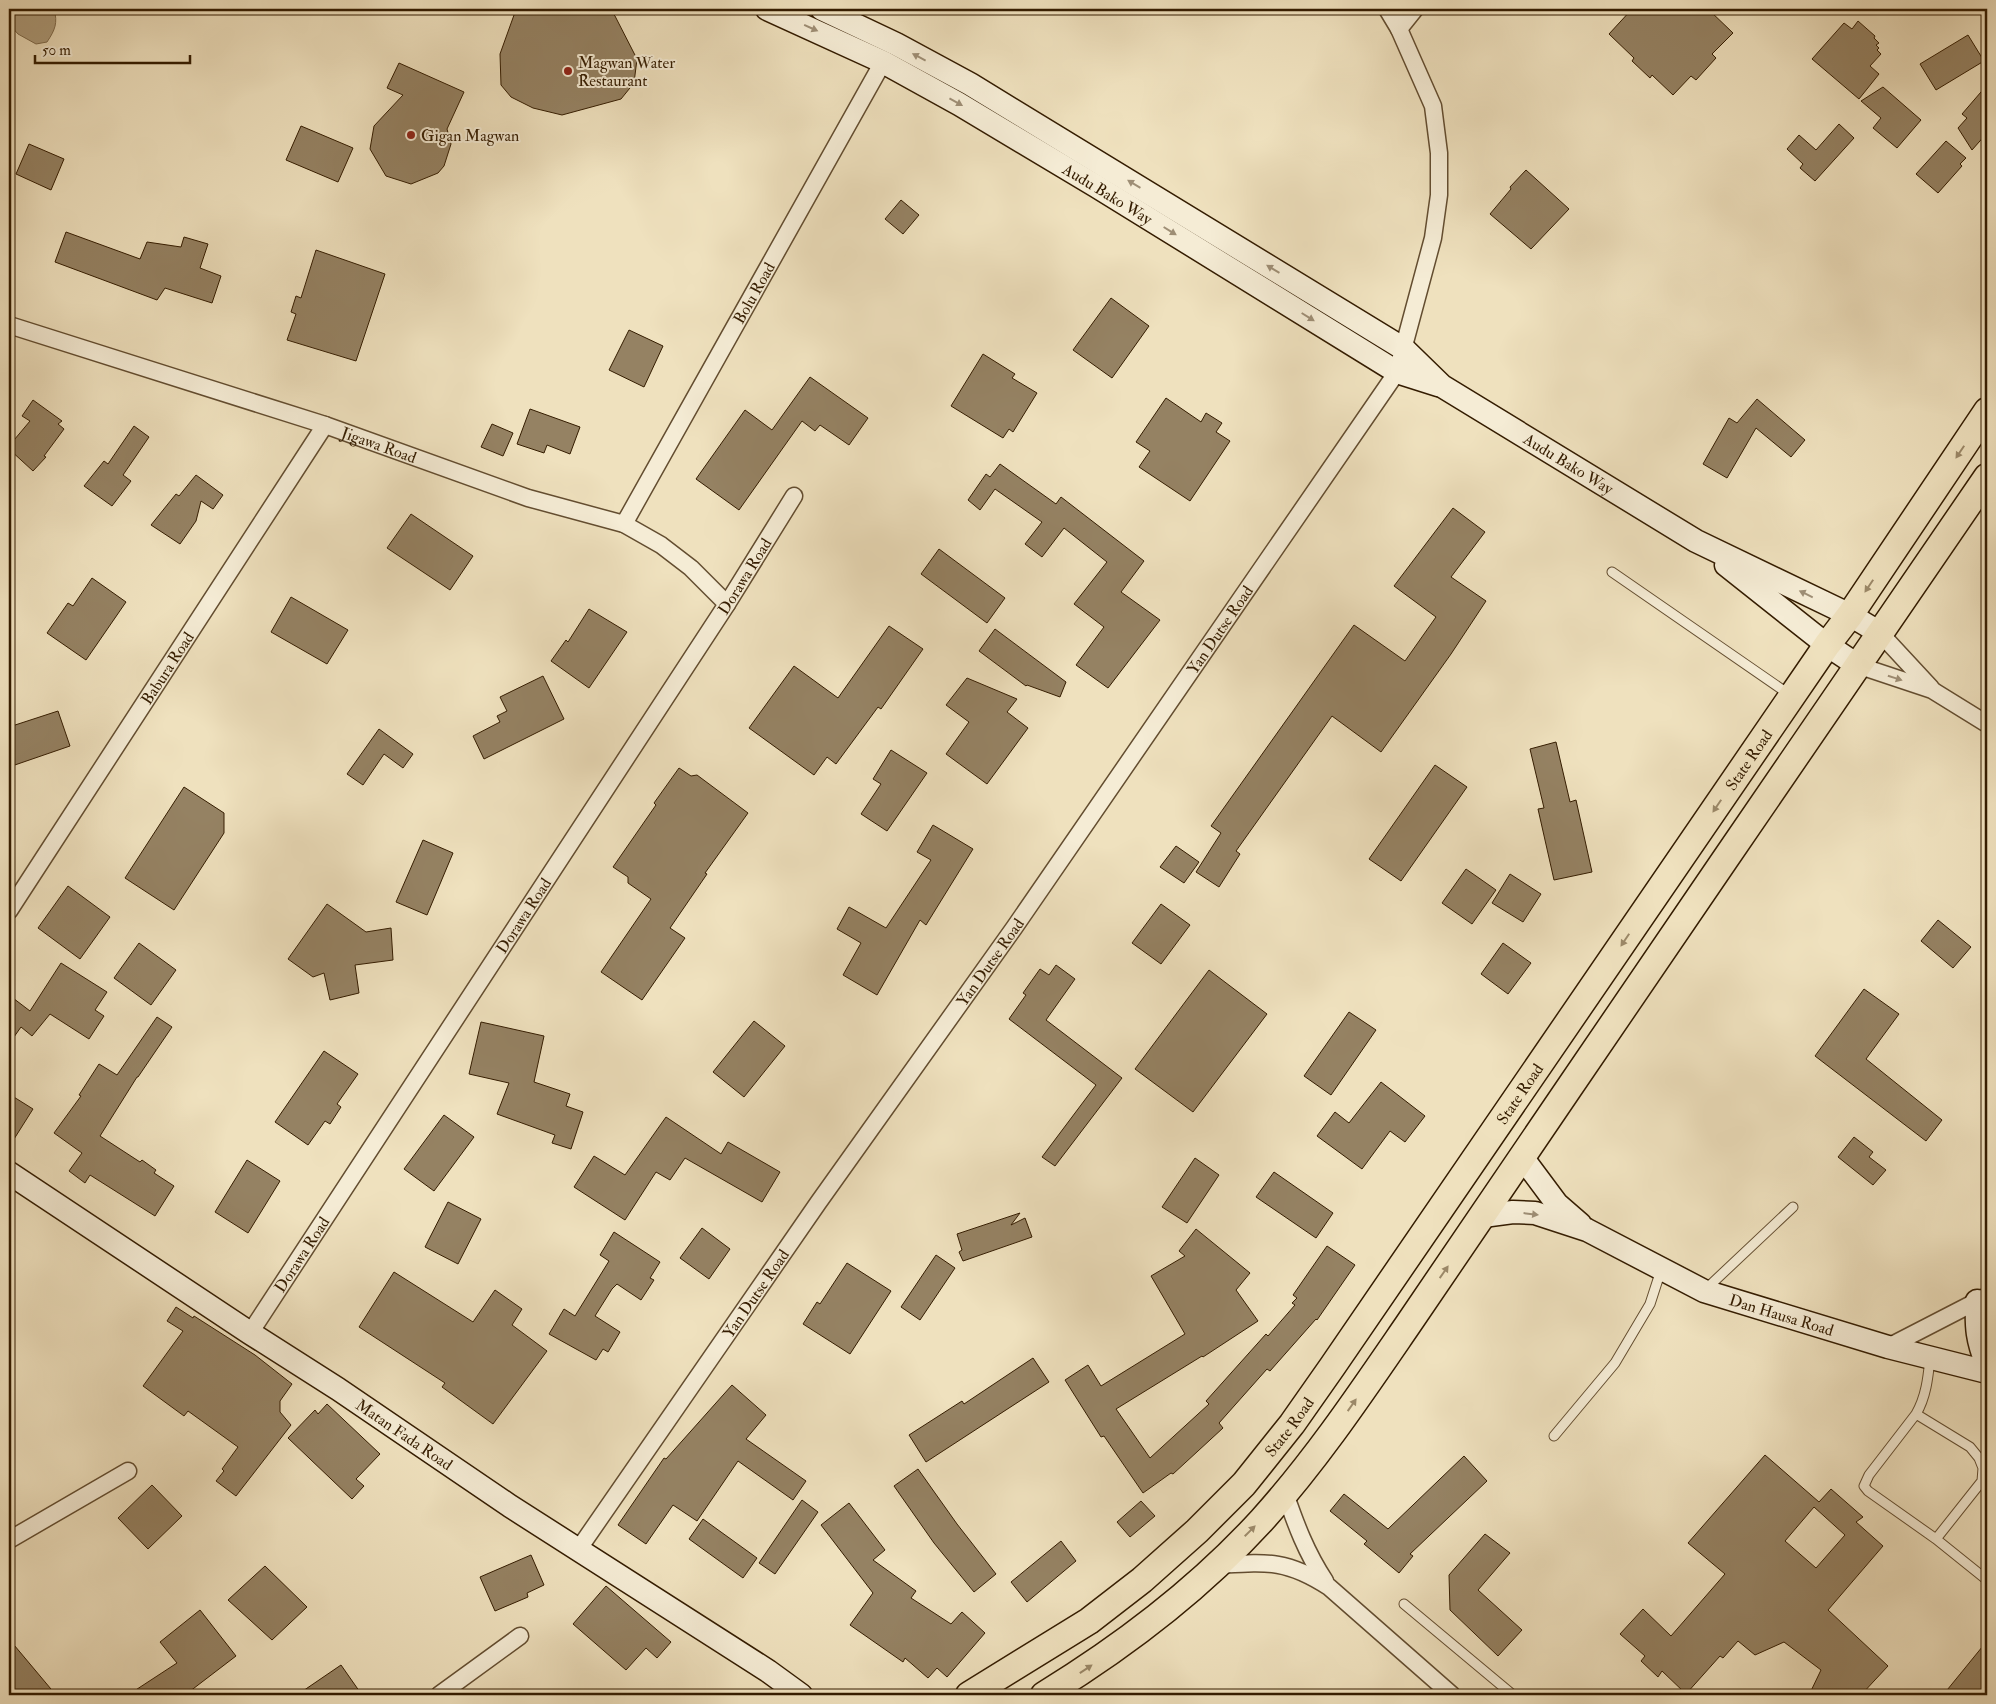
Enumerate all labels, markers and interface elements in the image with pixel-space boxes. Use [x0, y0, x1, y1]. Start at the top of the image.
one-way arrow [804, 25, 818, 33]
scale bar [35, 32, 190, 64]
text: 50 m [42, 41, 71, 60]
place label: Magwan Water Restaurant [578, 53, 675, 91]
one-way arrow [912, 53, 927, 61]
marker: Magwan Water Restaurant [562, 65, 574, 77]
one-way arrow [949, 98, 962, 107]
place label: Gigan Magwan [421, 126, 519, 146]
marker: Gigan Magwan [405, 129, 417, 141]
street label: Audu Bako Way [1058, 159, 1157, 230]
one-way arrow [1128, 180, 1141, 189]
one-way arrow [1163, 227, 1177, 236]
street label: Bolu Road [729, 259, 780, 328]
one-way arrow [1266, 264, 1279, 273]
one-way arrow [1302, 312, 1315, 321]
street label: Jigawa Road [337, 422, 419, 468]
street label: Audu Bako Way [1519, 429, 1618, 500]
one-way arrow [1955, 445, 1965, 459]
street label: Dorawa Road [714, 535, 776, 619]
one-way arrow [1864, 580, 1874, 593]
street label: Yan Dutse Road [1183, 582, 1258, 678]
one-way arrow [1799, 590, 1813, 598]
street label: Babura Road [137, 628, 199, 708]
one-way arrow [1888, 674, 1903, 682]
street label: State Road [1721, 726, 1777, 794]
one-way arrow [1712, 800, 1722, 813]
street label: Dorawa Road [492, 874, 556, 958]
street label: Yan Dutse Road [953, 915, 1029, 1010]
one-way arrow [1620, 934, 1630, 947]
street label: State Road [1492, 1060, 1548, 1128]
one-way arrow [1524, 1210, 1540, 1218]
street label: Dorawa Road [270, 1213, 334, 1296]
street label: Yan Dutse Road [719, 1246, 794, 1342]
one-way arrow [1440, 1265, 1449, 1278]
street label: Dan Hausa Road [1727, 1290, 1836, 1341]
street label: State Road [1261, 1394, 1319, 1461]
street label: Matan Fada Road [352, 1395, 456, 1475]
one-way arrow [1347, 1398, 1357, 1412]
one-way arrow [1244, 1526, 1256, 1538]
one-way arrow [1079, 1664, 1092, 1674]

